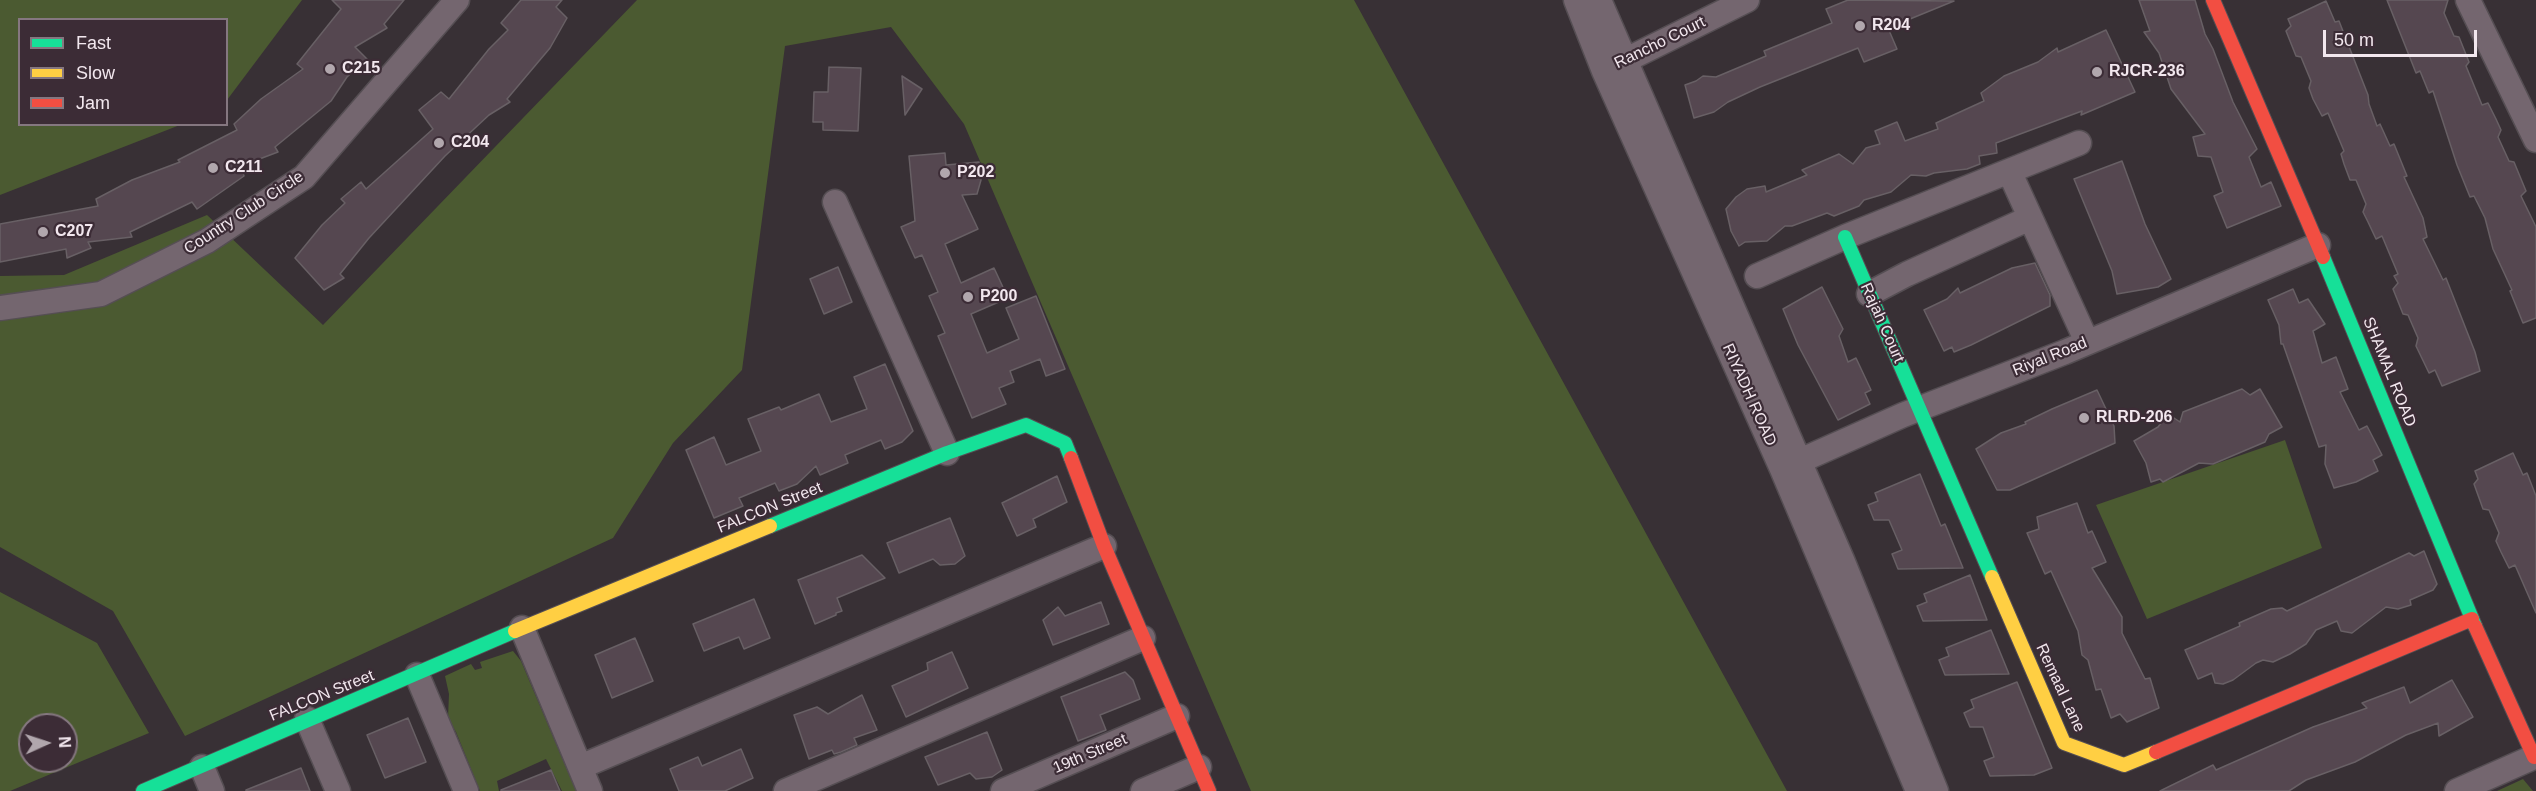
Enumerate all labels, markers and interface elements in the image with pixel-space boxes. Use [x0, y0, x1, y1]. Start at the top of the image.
street label: Rancho Court [1611, 13, 1709, 73]
place label: R204 [1872, 16, 1910, 36]
legend [18, 18, 228, 126]
scale bar [2326, 18, 2480, 56]
marker: R204 [1853, 19, 1867, 33]
text: 50 m [2334, 30, 2374, 50]
text: Fast [76, 33, 111, 53]
place label: C215 [342, 59, 380, 79]
marker: C215 [323, 62, 337, 76]
place label: RJCR-236 [2109, 62, 2185, 82]
text: Slow [76, 63, 115, 83]
marker: RJCR-236 [2090, 65, 2104, 79]
text: Jam [76, 93, 110, 113]
place label: C204 [451, 133, 489, 153]
marker: C204 [432, 136, 446, 150]
place label: C211 [225, 158, 262, 178]
marker: C211 [206, 161, 220, 175]
place label: P202 [957, 163, 994, 183]
marker: P202 [938, 166, 952, 180]
street label: Country Club Circle [181, 167, 307, 259]
place label: C207 [55, 222, 93, 242]
marker: C207 [36, 225, 50, 239]
street label: Rajah Court [1856, 280, 1908, 366]
place label: P200 [980, 287, 1017, 307]
marker: P200 [961, 290, 975, 304]
street label: SHAMAL ROAD [2358, 314, 2420, 430]
street label: Riyal Road [2010, 333, 2090, 381]
street label: RIYADH ROAD [1718, 341, 1780, 449]
place label: RLRD-206 [2096, 408, 2172, 428]
marker: RLRD-206 [2077, 411, 2091, 425]
street label: FALCON Street [715, 478, 825, 538]
street label: Remaal Lane [2031, 641, 2089, 735]
street label: FALCON Street [267, 666, 377, 726]
north arrow [18, 713, 78, 773]
street label: 19th Street [1050, 730, 1130, 778]
text: N [56, 736, 73, 748]

